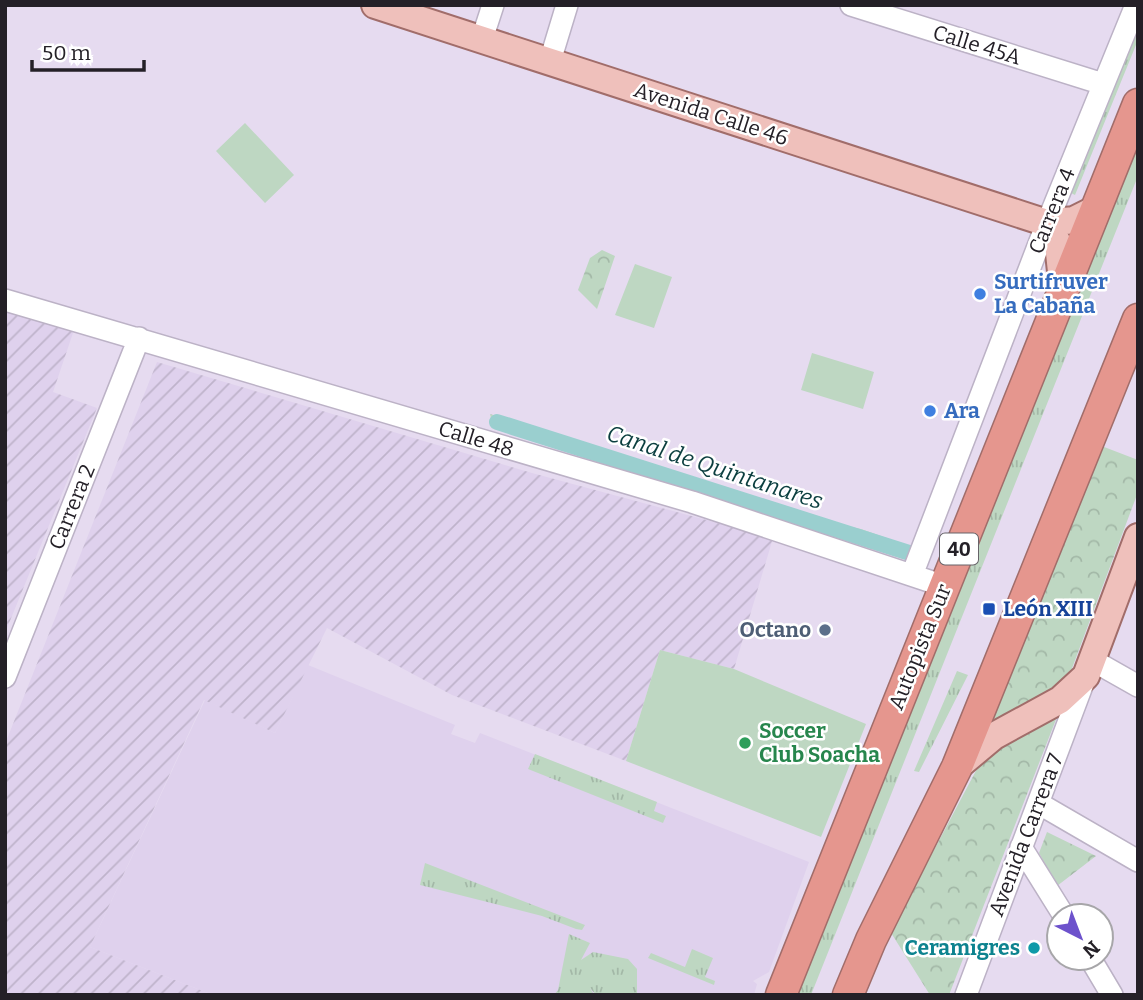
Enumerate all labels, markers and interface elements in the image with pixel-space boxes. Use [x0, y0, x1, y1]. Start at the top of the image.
street label: Calle 45A [930, 19, 1024, 71]
scale bar [32, 28, 144, 72]
text: 50 m [42, 40, 91, 66]
street label: Avenida Calle 46 [631, 77, 791, 151]
street label: Carrera 4 [1023, 164, 1081, 258]
place label: Surtifruver La Cabaña [994, 269, 1108, 319]
marker: Surtifruver La Cabaña [972, 286, 988, 302]
place label: Ara [944, 398, 980, 424]
marker: Ara [922, 403, 938, 419]
street label: Calle 48 [435, 415, 517, 463]
water label: Canal de Quintanares [603, 419, 827, 515]
street label: Carrera 2 [43, 461, 101, 553]
road number: 40 [940, 534, 978, 564]
street label: Autopista Sur [883, 580, 957, 714]
place label: León XIII [1003, 596, 1093, 622]
marker: León XIII [981, 601, 997, 617]
place label: Octano [740, 617, 811, 643]
marker: Octano [817, 622, 833, 638]
place label: Soccer Club Soacha [759, 718, 880, 768]
marker: Soccer Club Soacha [737, 735, 753, 751]
street label: Avenida Carrera 7 [983, 750, 1069, 920]
north arrow [1045, 902, 1115, 972]
place label: Ceramigres [905, 935, 1020, 961]
text: N [1078, 936, 1104, 963]
marker: Ceramigres [1026, 940, 1042, 956]

